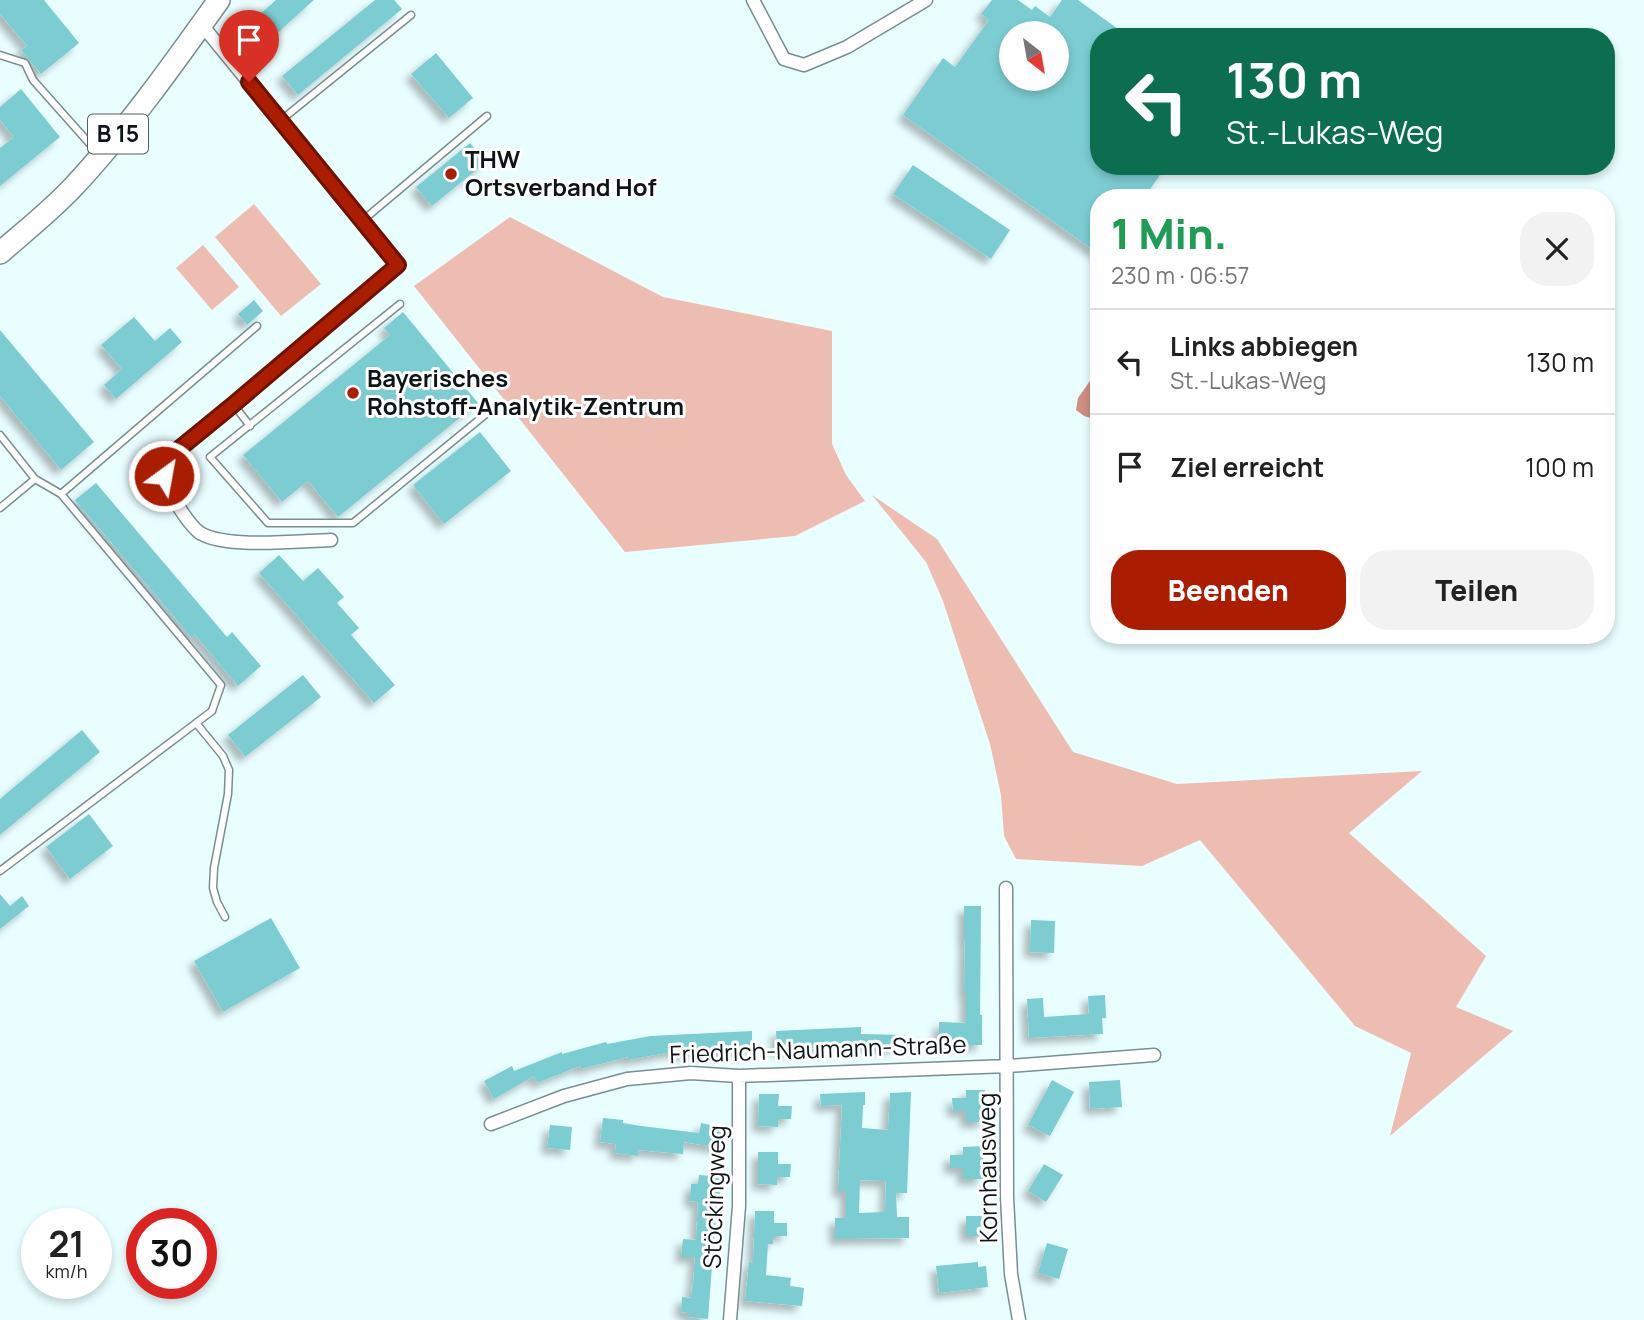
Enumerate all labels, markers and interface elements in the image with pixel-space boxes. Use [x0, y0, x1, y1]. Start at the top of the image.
pin [219, 10, 279, 82]
icon: arrive [230, 21, 268, 59]
north arrow [999, 21, 1069, 91]
map controls [999, 21, 1069, 91]
text: 130 m [1226, 46, 1362, 113]
icon: left [1111, 56, 1202, 147]
text: St.-Lukas-Weg [1226, 110, 1444, 154]
road number: B 15 [88, 114, 148, 154]
place label: THW Ortsverband Hof [465, 142, 657, 203]
marker: THW Ortsverband Hof [443, 166, 459, 182]
text: 1 Min. [1111, 204, 1227, 262]
button: close [1520, 212, 1594, 286]
text: 230 m · 06:57 [1111, 259, 1249, 291]
text: Links abbiegen [1170, 328, 1358, 364]
icon: left [1111, 343, 1149, 381]
text: 130 m [1526, 344, 1594, 380]
place label: Bayerisches Rohstoff-Analytik-Zentrum [367, 361, 684, 422]
text: St.-Lukas-Weg [1170, 364, 1326, 396]
marker: Bayerisches Rohstoff-Analytik-Zentrum [345, 385, 361, 401]
position arrow [127, 439, 201, 513]
icon: arrive [1111, 448, 1149, 486]
text: Ziel erreicht [1170, 449, 1324, 485]
text: 100 m [1525, 449, 1594, 485]
button: Beenden [1111, 550, 1346, 630]
button: Teilen [1360, 550, 1594, 630]
street label: Friedrich-Naumann-Straße [669, 1027, 967, 1070]
street label: Kornhausweg [969, 1092, 1004, 1244]
street label: Stöckingweg [695, 1125, 732, 1269]
speed limit sign: 30 [126, 1208, 217, 1299]
text: 21 [48, 1220, 85, 1268]
text: km/h [46, 1259, 87, 1283]

